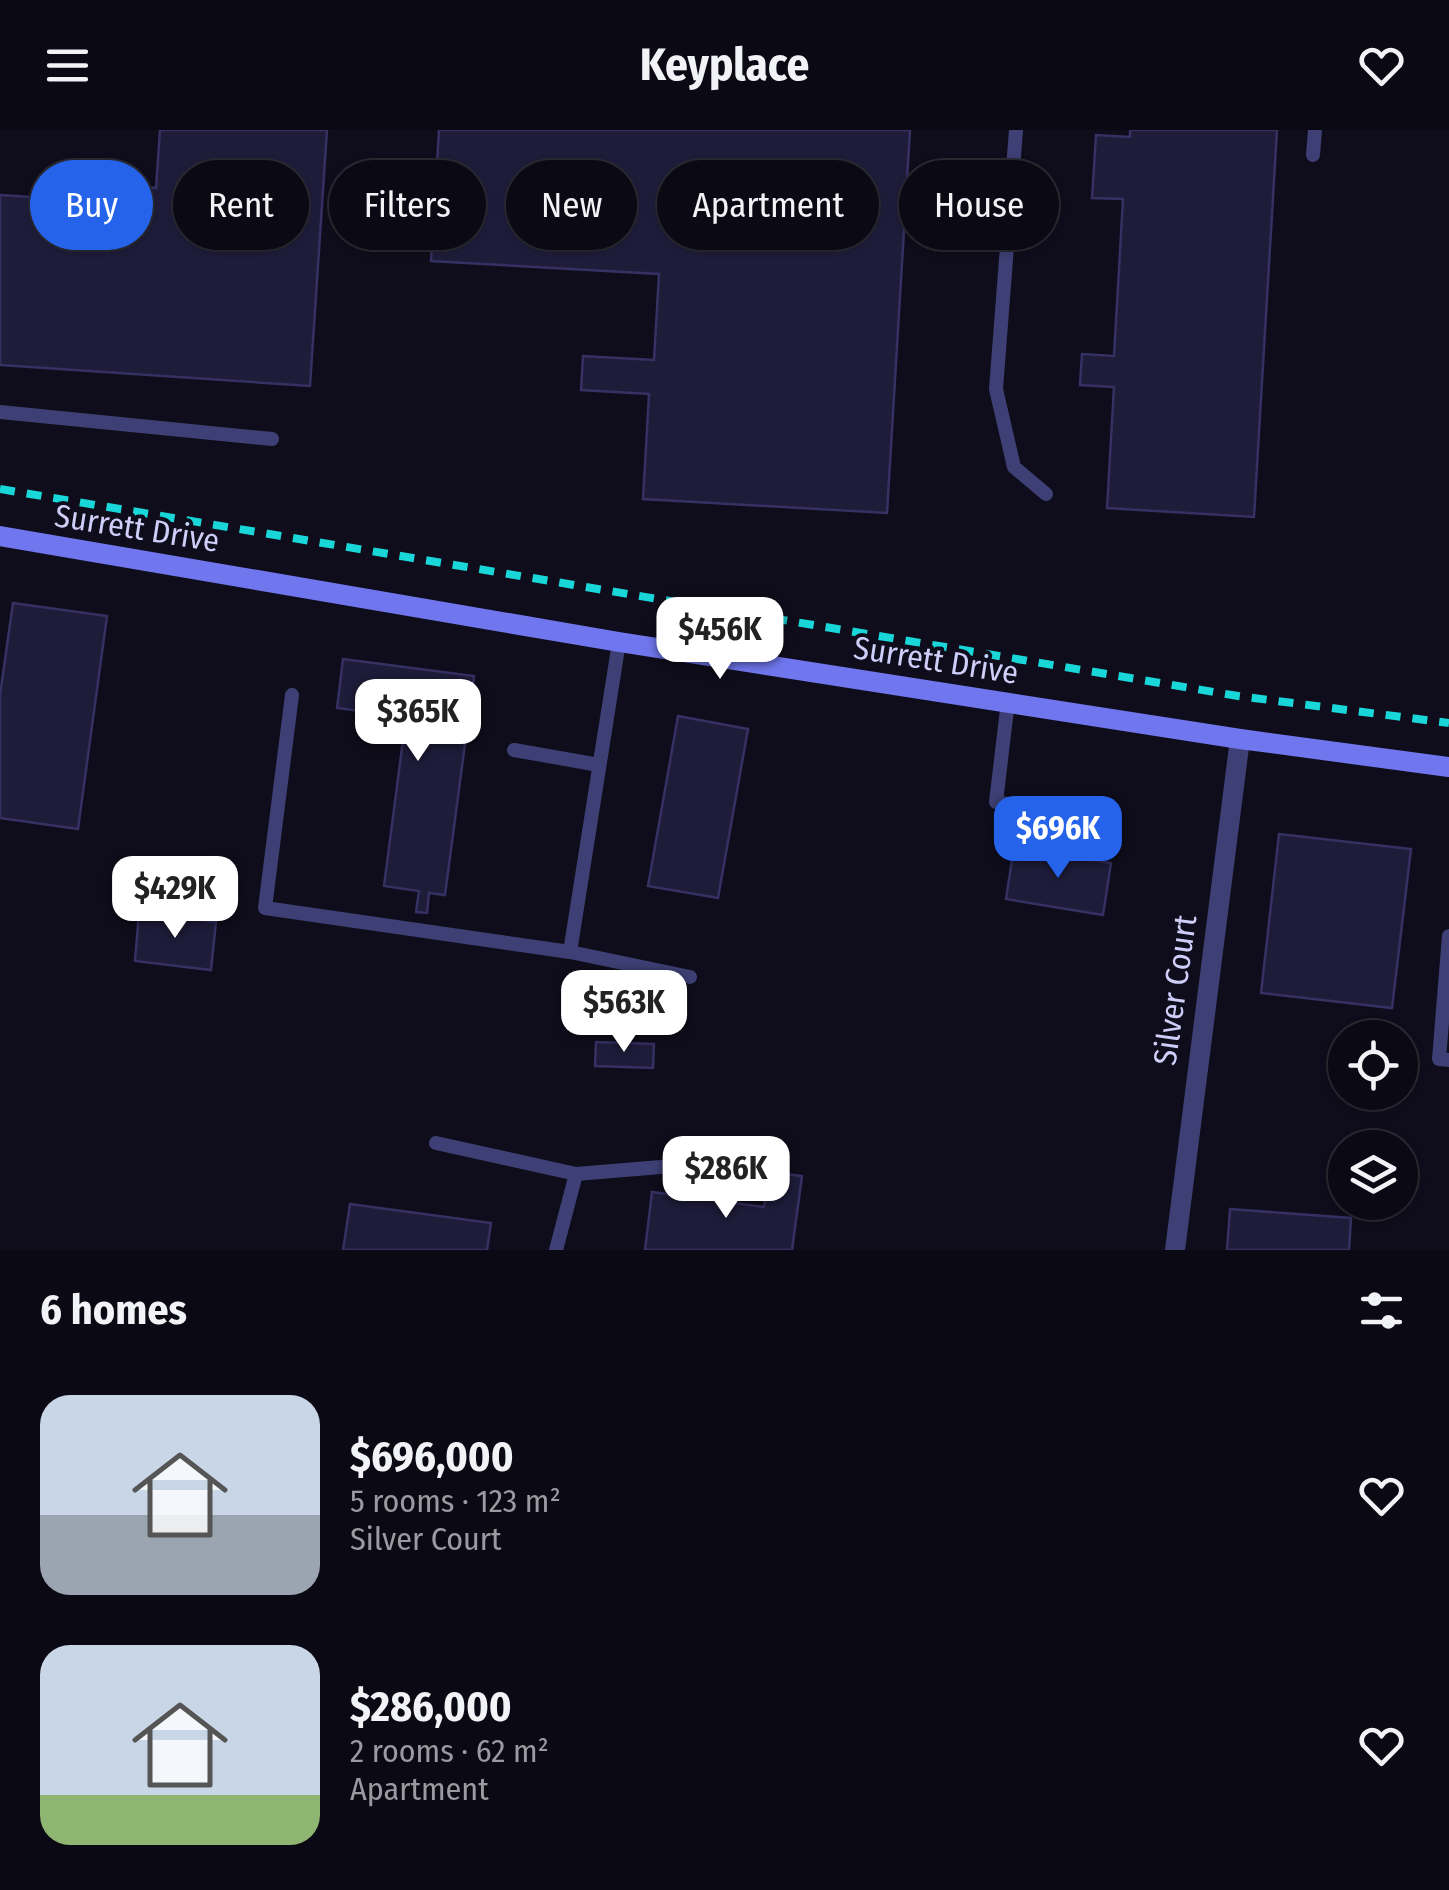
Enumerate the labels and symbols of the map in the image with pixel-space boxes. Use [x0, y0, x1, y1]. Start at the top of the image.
street label: Surrett Drive [52, 496, 222, 560]
pin: $456K [650, 597, 790, 682]
street label: Surrett Drive [851, 628, 1021, 692]
pin: $365K [348, 679, 488, 764]
pin: $696K [988, 796, 1128, 881]
pin: $429K [105, 856, 245, 941]
street label: Silver Court [1146, 912, 1204, 1068]
pin: $563K [554, 970, 694, 1055]
pin: $286K [656, 1136, 796, 1221]

